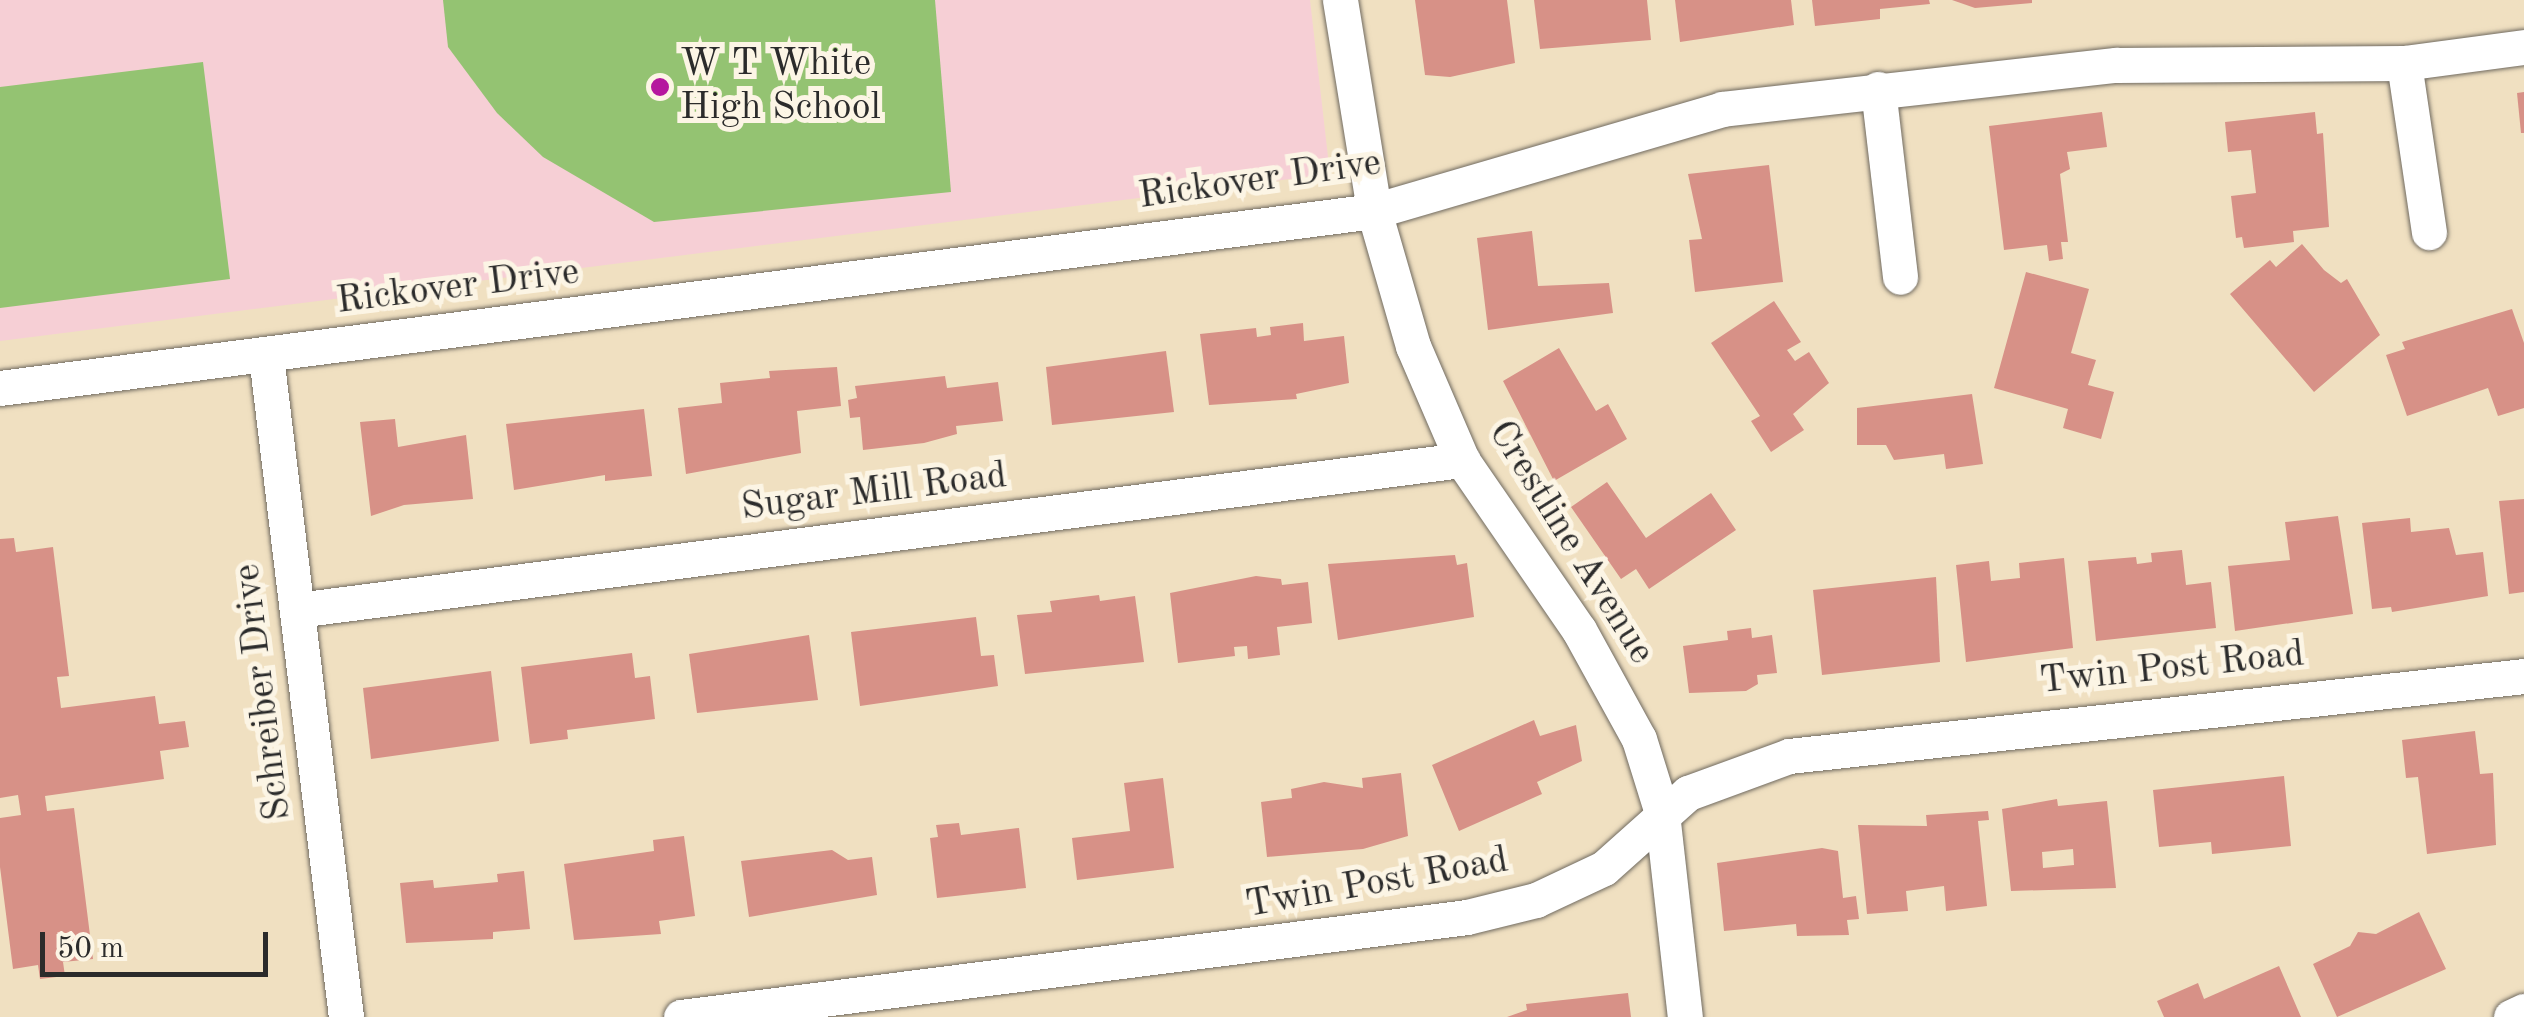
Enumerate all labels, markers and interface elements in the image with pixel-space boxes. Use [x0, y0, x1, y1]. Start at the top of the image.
place label: W T White High School [680, 42, 881, 132]
marker: W T White High School [649, 76, 671, 98]
street label: Rickover Drive [1136, 141, 1384, 221]
street label: Rickover Drive [334, 250, 582, 326]
street label: Crestline Avenue [1477, 413, 1663, 673]
street label: Sugar Mill Road [739, 454, 1009, 532]
street label: Schreiber Drive [226, 561, 302, 823]
street label: Twin Post Road [2037, 632, 2307, 706]
street label: Twin Post Road [1242, 838, 1512, 930]
scale bar [45, 912, 272, 974]
text: 50 m [57, 934, 124, 964]

